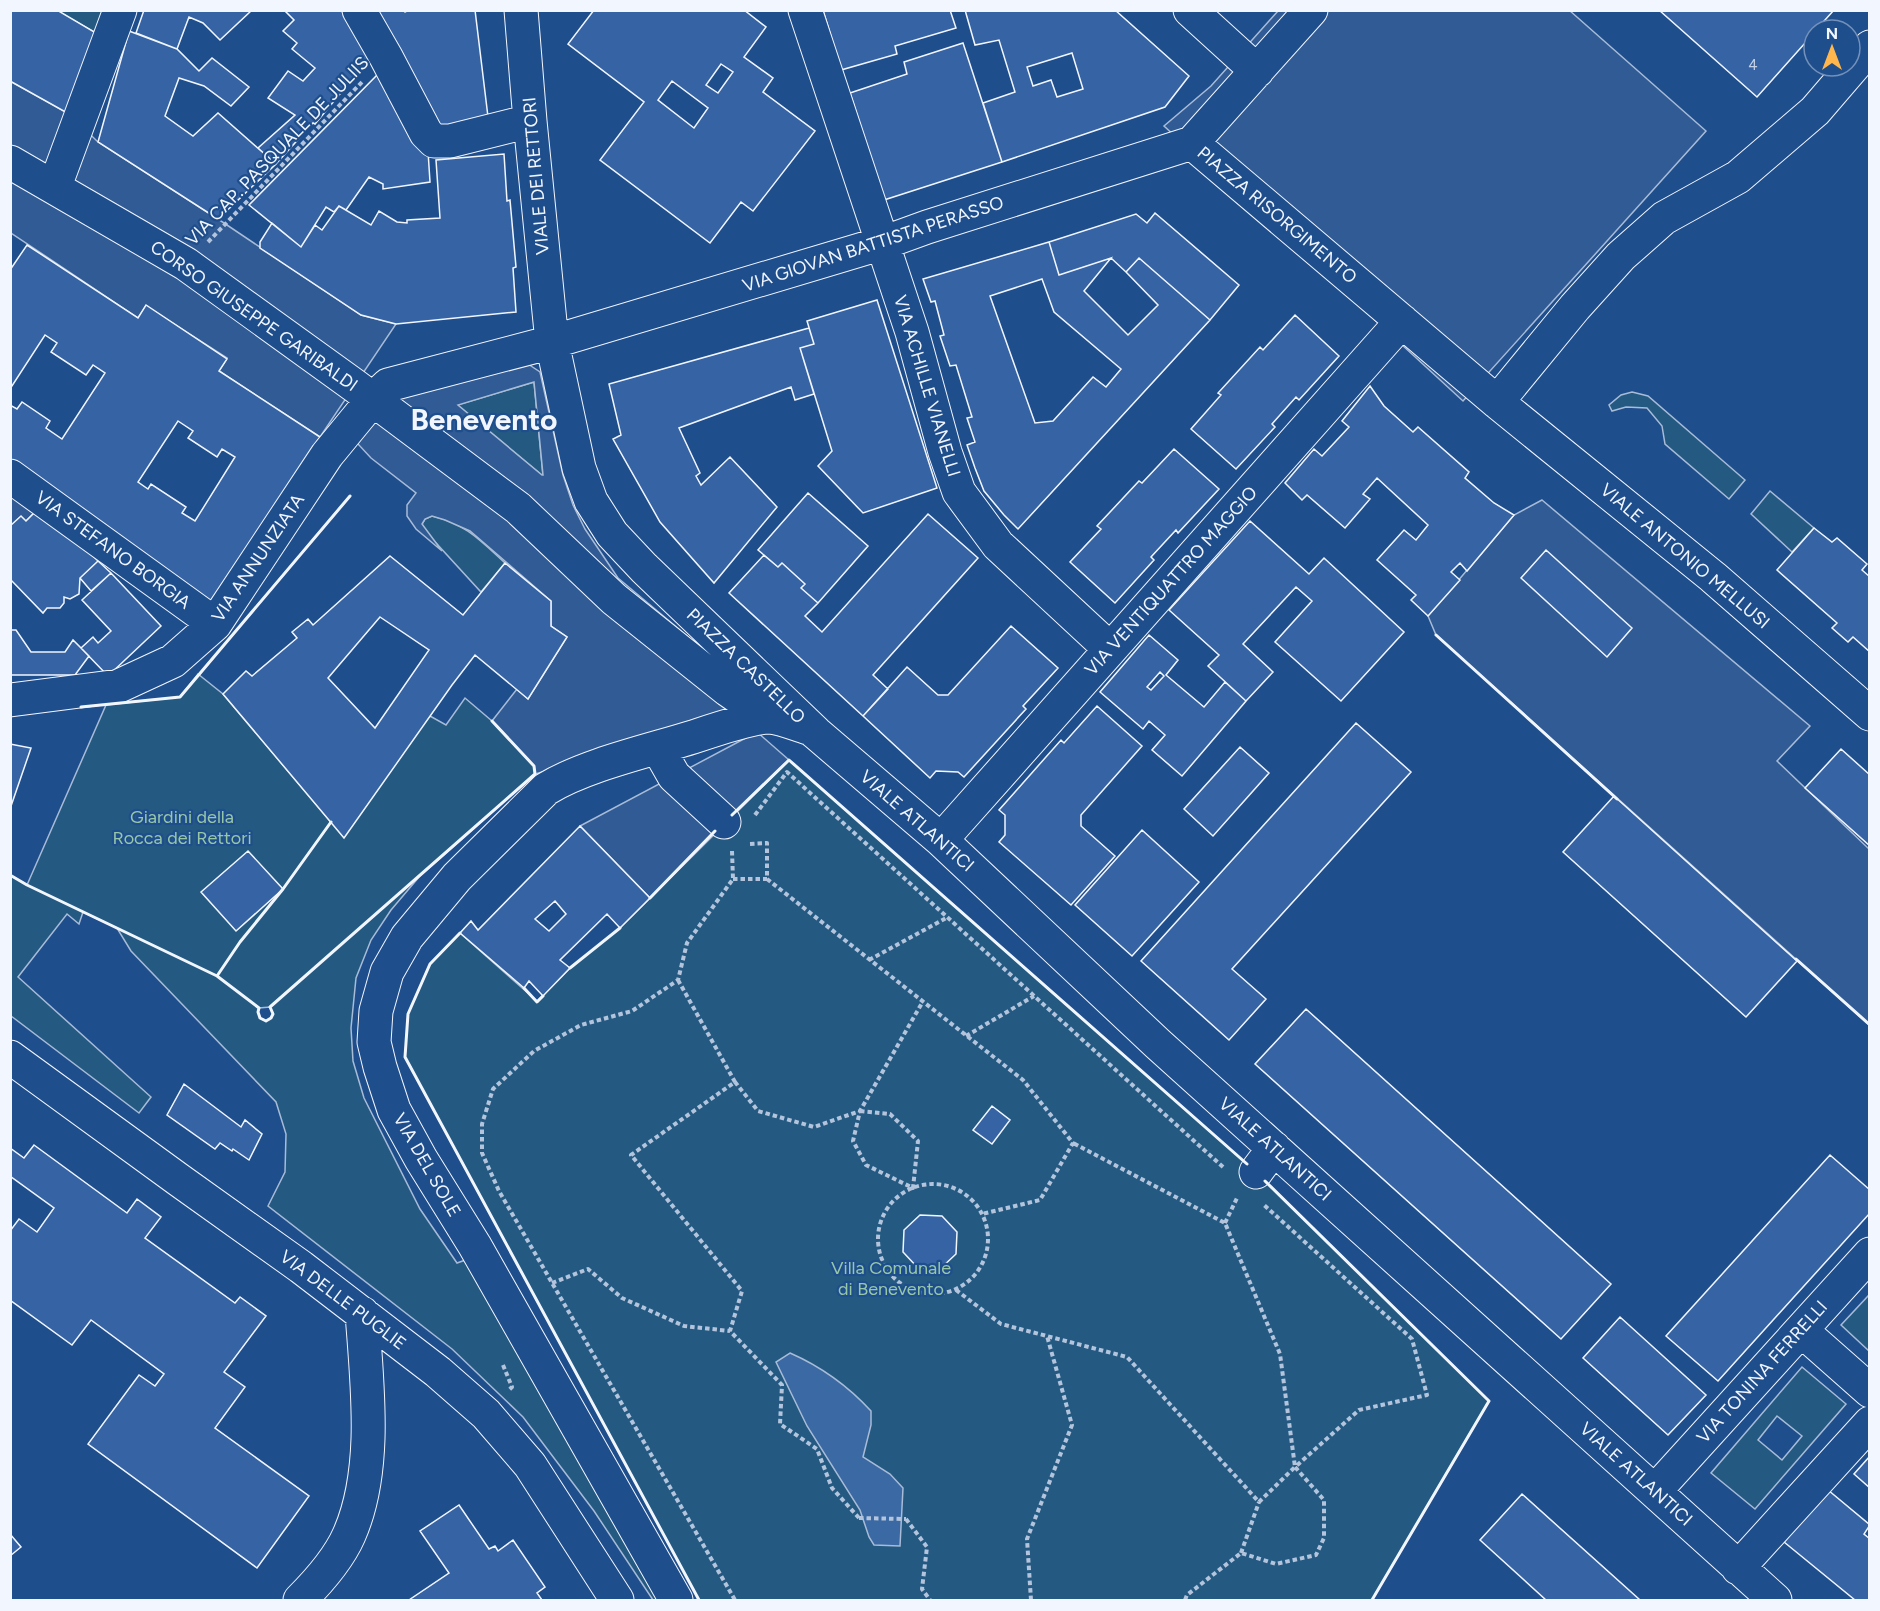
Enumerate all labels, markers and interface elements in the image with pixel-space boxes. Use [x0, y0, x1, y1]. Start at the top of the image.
north arrow [1802, 18, 1862, 78]
text: N [1826, 24, 1838, 43]
street label: VIA CAP. PASQUALE DE JULIIS [181, 52, 373, 250]
house number: 4 [1748, 56, 1758, 74]
street label: VIALE DEI RETTORI [518, 96, 554, 256]
street label: PIAZZA RISORGIMENTO [1193, 142, 1361, 288]
street label: VIA GIOVAN BATTISTA PERASSO [740, 191, 1006, 297]
street label: CORSO GIUSEPPE GARIBALDI [146, 236, 362, 396]
street label: VIA ACHILLE VIANELLI [889, 293, 965, 479]
district label: Benevento [410, 401, 558, 438]
street label: VIALE ANTONIO MELLUSI [1596, 479, 1774, 633]
street label: VIA VENTIQUATTRO MAGGIO [1080, 482, 1262, 680]
street label: VIA STEFANO BORGIA [31, 486, 195, 614]
street label: VIA ANNUNZIATA [207, 490, 309, 626]
street label: PIAZZA CASTELLO [682, 604, 810, 728]
street label: VIALE ATLANTICI [855, 765, 979, 877]
park label: Giardini della Rocca dei Rettori [112, 806, 252, 849]
street label: VIALE ATLANTICI [1214, 1093, 1336, 1205]
street label: VIA DEL SOLE [389, 1109, 465, 1221]
street label: VIA DELLE PUGLIE [275, 1245, 411, 1355]
park label: Villa Comunale di Benevento [831, 1257, 951, 1300]
street label: VIA TONINA FERRELLI [1692, 1296, 1832, 1448]
street label: VIALE ATLANTICI [1575, 1418, 1697, 1530]

